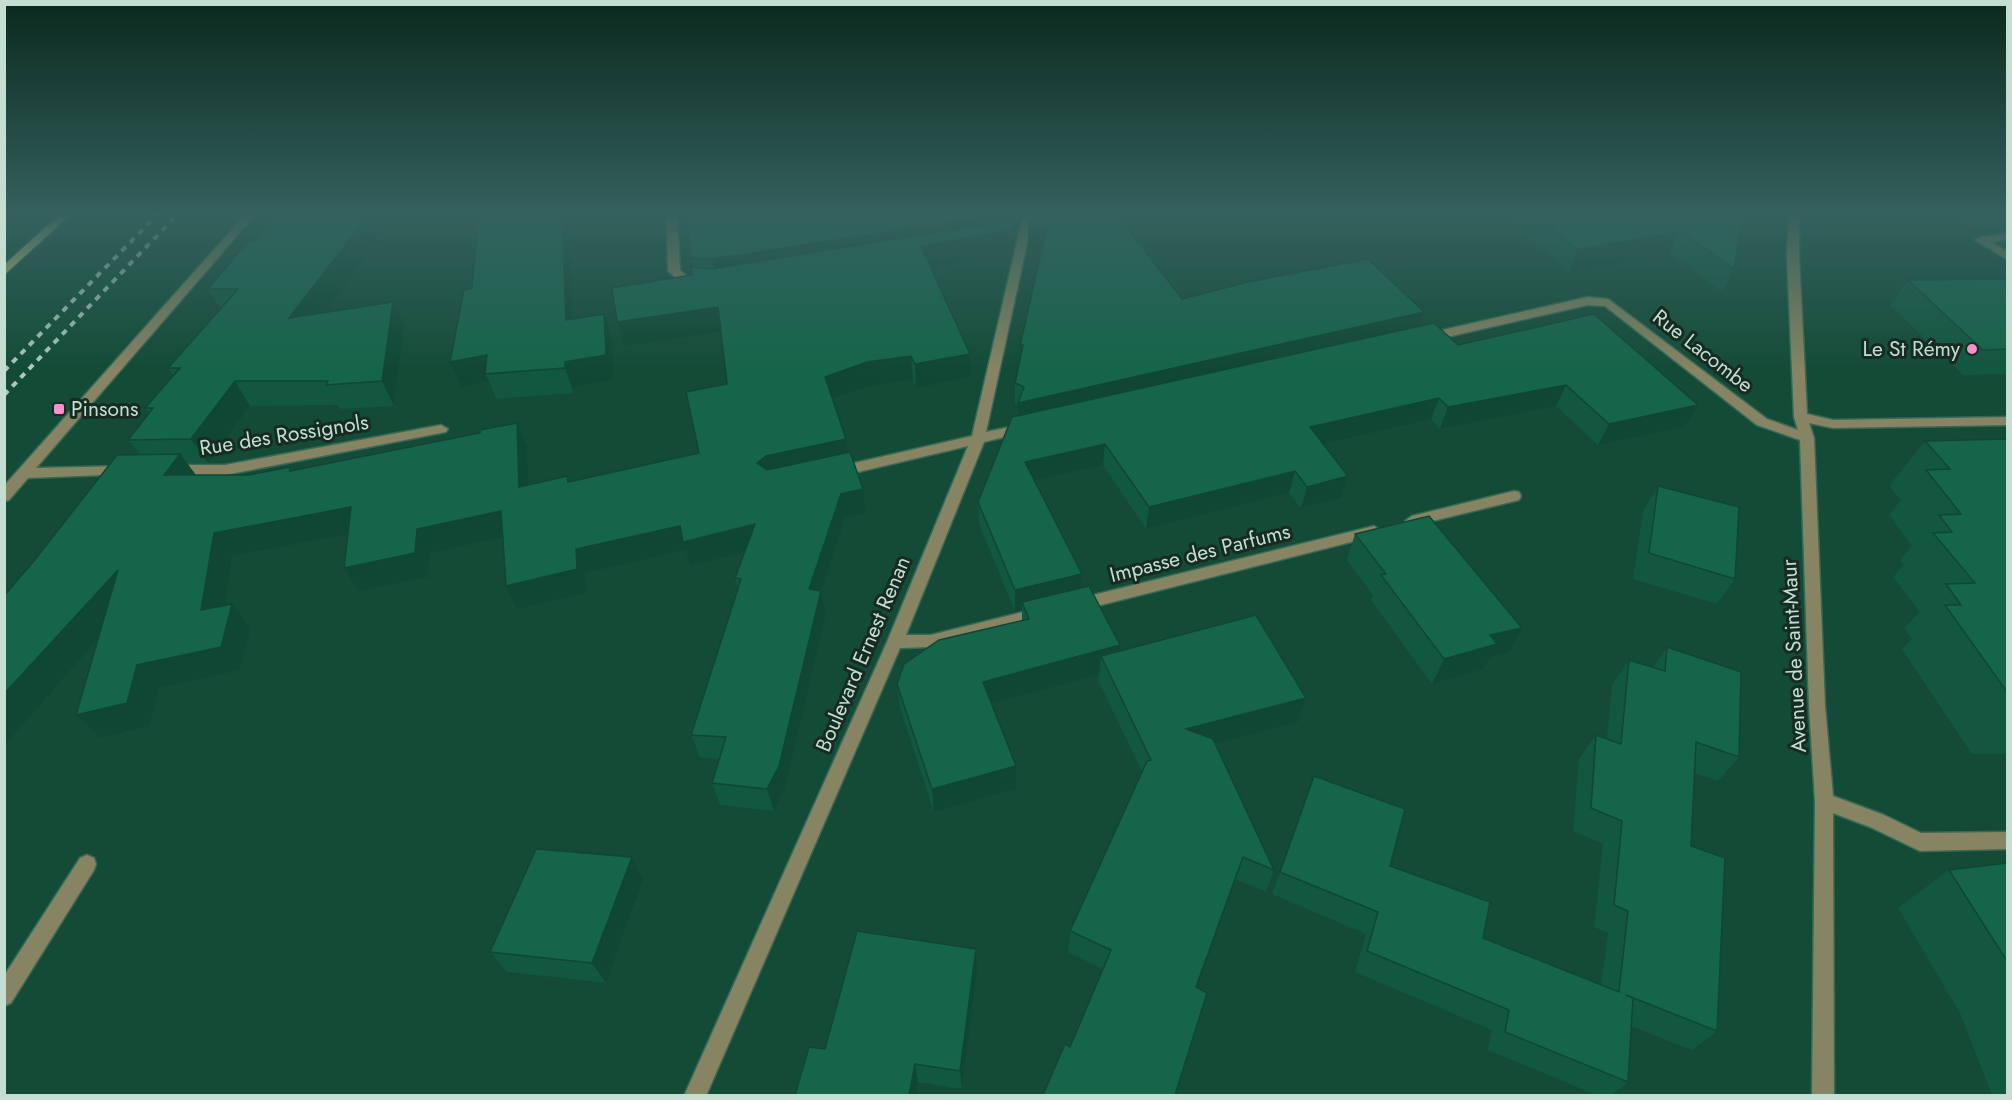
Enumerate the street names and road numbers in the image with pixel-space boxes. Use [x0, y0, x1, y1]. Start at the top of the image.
street label: Rue Lacombe [1646, 302, 1760, 400]
street label: Rue des Rossignols [197, 407, 371, 463]
street label: Impasse des Parfums [1106, 516, 1294, 590]
street label: Boulevard Ernest Renan [808, 552, 918, 756]
street label: Avenue de Saint-Maur [1774, 558, 1814, 753]

